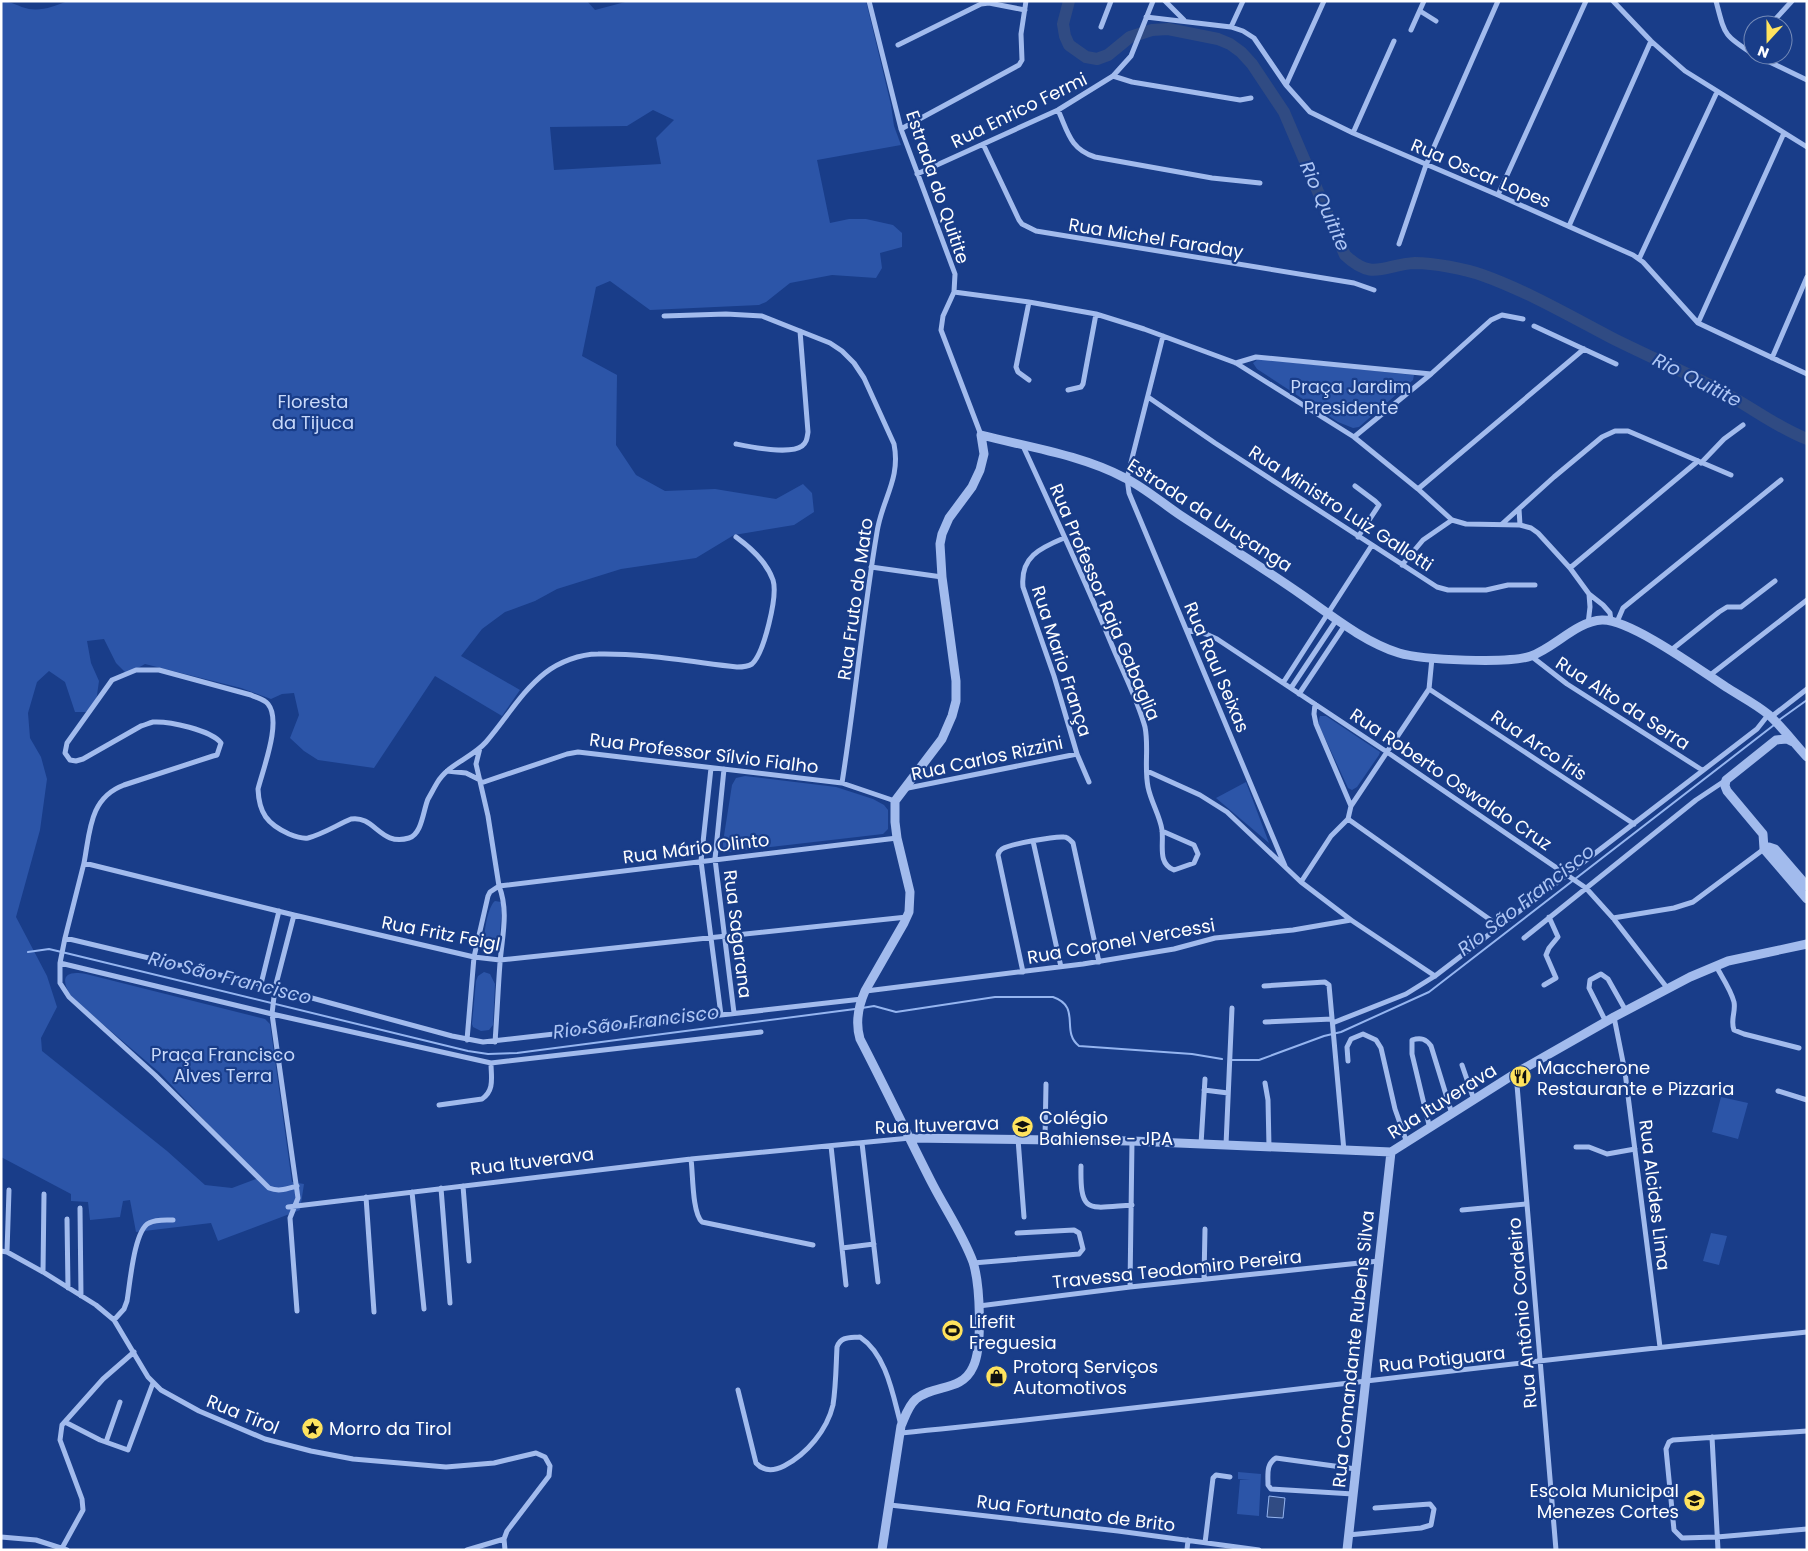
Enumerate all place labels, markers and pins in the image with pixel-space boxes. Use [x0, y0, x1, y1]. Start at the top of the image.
place label: Maccherone Restaurante e Pizzaria [1537, 1055, 1734, 1101]
restaurant icon: Maccherone Restaurante e Pizzaria [1509, 1065, 1533, 1089]
place label: Colégio Bahiense - JPA [1039, 1105, 1173, 1151]
school or university icon: Colégio Bahiense - JPA [1011, 1115, 1035, 1139]
place label: Lifefit Freguesia [969, 1309, 1057, 1355]
sports icon: Lifefit Freguesia [941, 1319, 965, 1343]
place label: Protorq Serviços Automotivos [1013, 1354, 1158, 1400]
shop icon: Protorq Serviços Automotivos [985, 1364, 1009, 1388]
place icon: Morro da Tirol [301, 1416, 325, 1440]
place label: Morro da Tirol [329, 1416, 452, 1441]
place label: Escola Municipal Menezes Cortes [1529, 1478, 1679, 1524]
school or university icon: Escola Municipal Menezes Cortes [1683, 1488, 1707, 1512]

